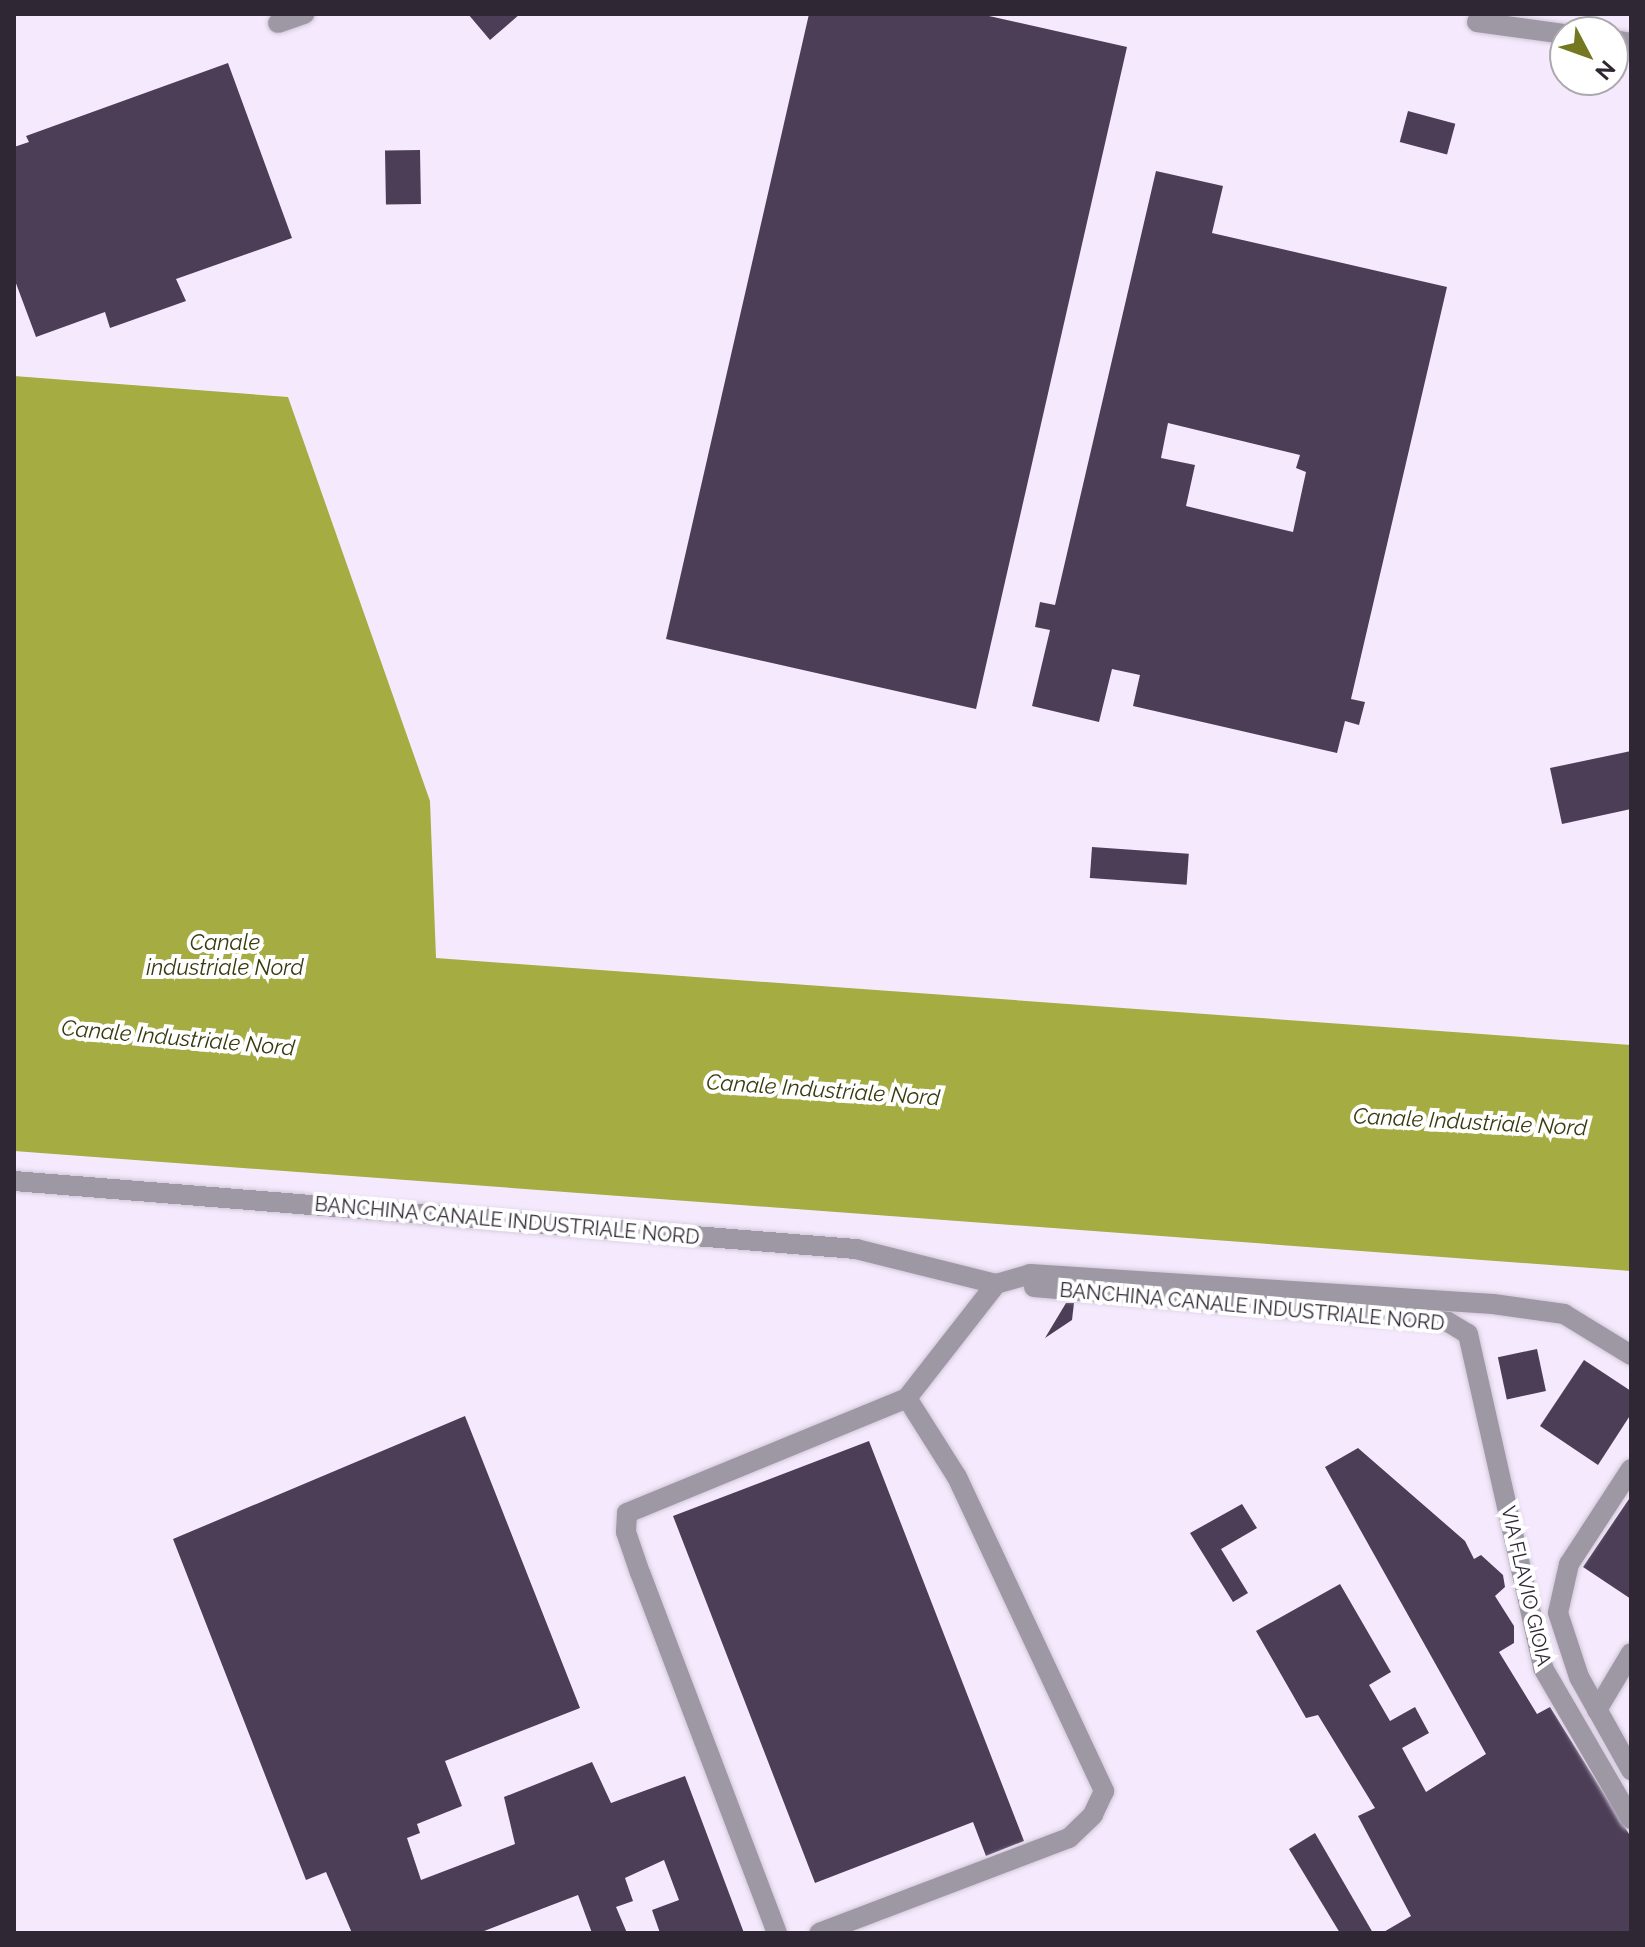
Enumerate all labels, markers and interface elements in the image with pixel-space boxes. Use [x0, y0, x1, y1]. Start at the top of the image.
north arrow [1549, 16, 1629, 96]
text: N [1590, 56, 1621, 85]
water label: Canale industriale Nord [146, 929, 304, 980]
water label: Canale Industriale Nord [60, 1015, 296, 1061]
water label: Canale Industriale Nord [705, 1069, 941, 1111]
water label: Canale Industriale Nord [1352, 1103, 1588, 1141]
street label: BANCHINA CANALE INDUSTRIALE NORD [313, 1192, 701, 1250]
street label: BANCHINA CANALE INDUSTRIALE NORD [1058, 1278, 1446, 1336]
street label: VIA FLAVIO GIOIA [1496, 1503, 1556, 1669]

